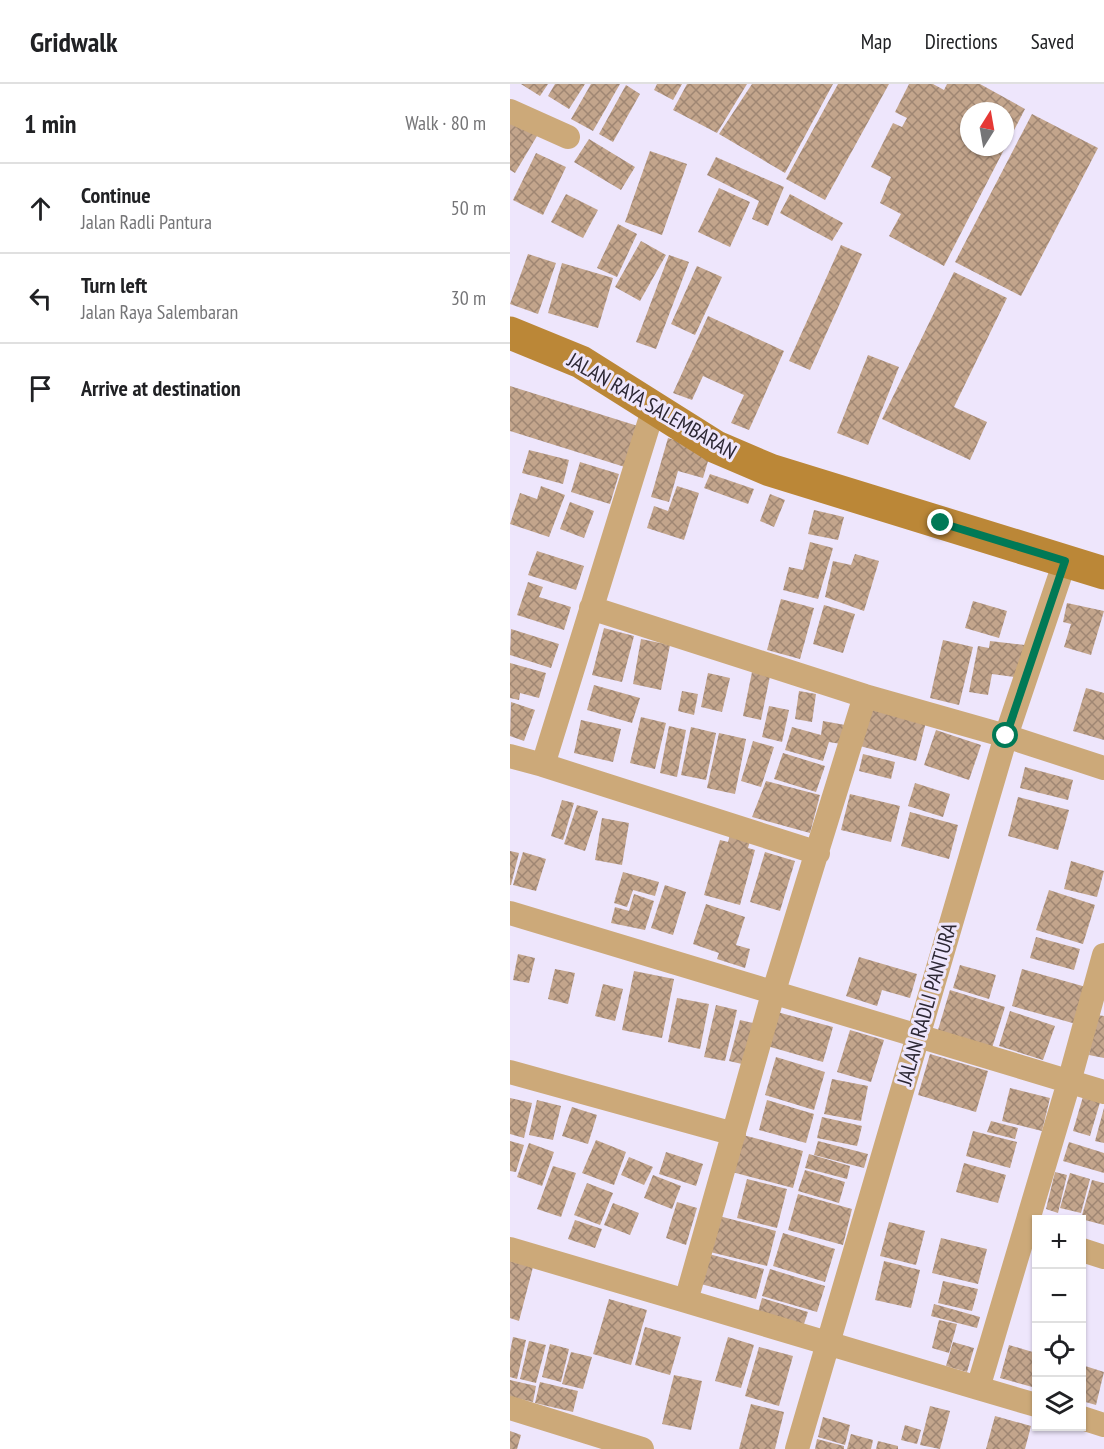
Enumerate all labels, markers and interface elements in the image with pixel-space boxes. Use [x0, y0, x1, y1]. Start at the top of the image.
text: Gridwalk [30, 23, 118, 60]
text: Map [861, 28, 892, 55]
text: Directions [925, 28, 998, 55]
text: Saved [1031, 28, 1074, 55]
north arrow [960, 102, 1014, 156]
text: 1 min [24, 107, 77, 140]
text: Walk · 80 m [405, 110, 486, 136]
text: Continue [81, 181, 151, 209]
icon: ahead [24, 192, 57, 225]
text: 50 m [451, 195, 486, 221]
text: Jalan Radli Pantura [81, 209, 212, 235]
text: Turn left [81, 271, 147, 299]
icon: left [24, 282, 57, 315]
text: 30 m [451, 285, 486, 311]
text: Jalan Raya Salembaran [81, 299, 238, 325]
street label: JALAN RAYA SALEMBARAN [562, 346, 742, 465]
icon: arrive [24, 372, 57, 405]
text: Arrive at destination [81, 374, 241, 402]
route end [927, 509, 953, 535]
route start [992, 722, 1018, 748]
street label: JALAN RADLI PANTURA [890, 920, 963, 1089]
map controls [1032, 1215, 1086, 1431]
button: + [1032, 1215, 1086, 1269]
button: − [1032, 1269, 1086, 1323]
button: locate [1032, 1323, 1086, 1377]
button: layers [1032, 1377, 1086, 1431]

